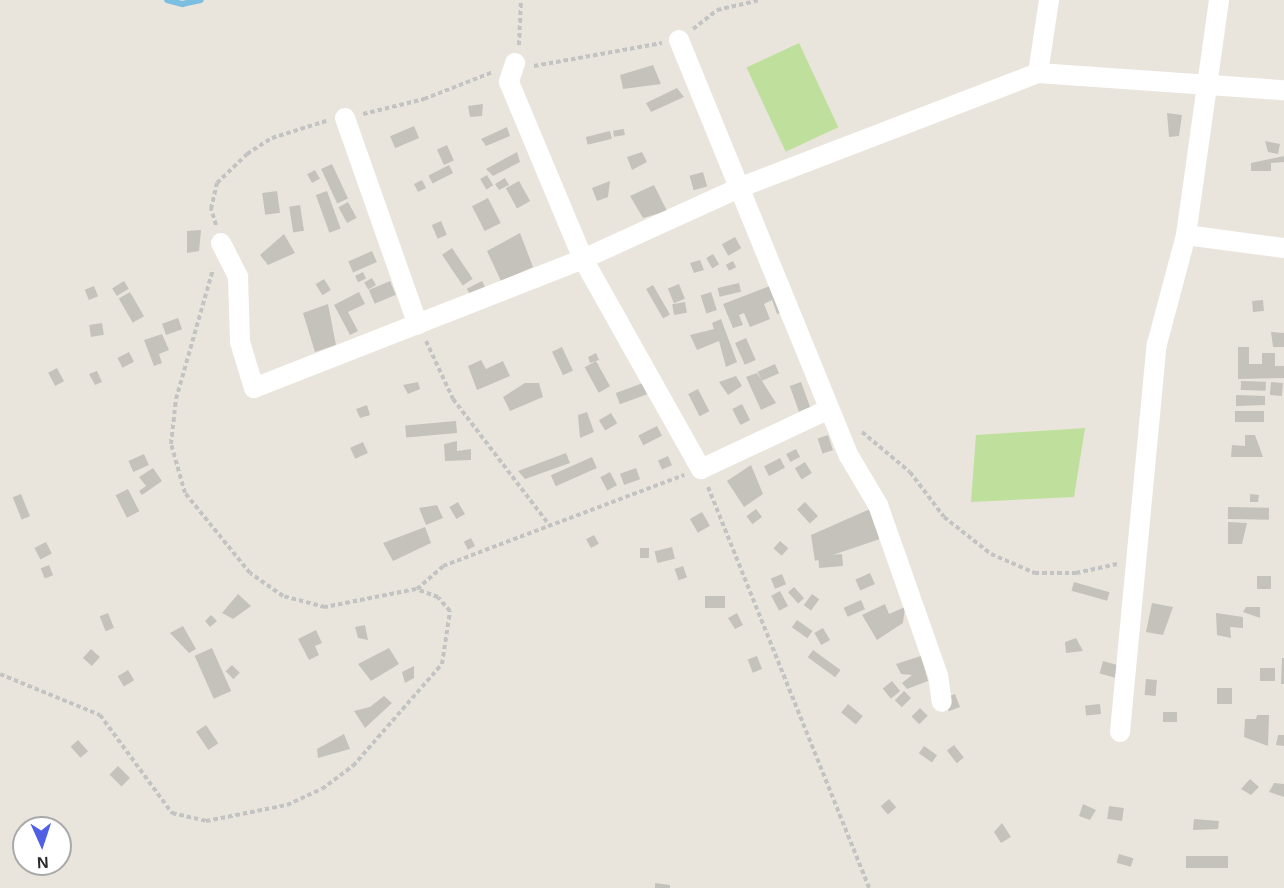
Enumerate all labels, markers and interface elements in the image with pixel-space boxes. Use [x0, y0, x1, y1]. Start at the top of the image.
north arrow [12, 816, 72, 876]
text: N [37, 854, 49, 871]

